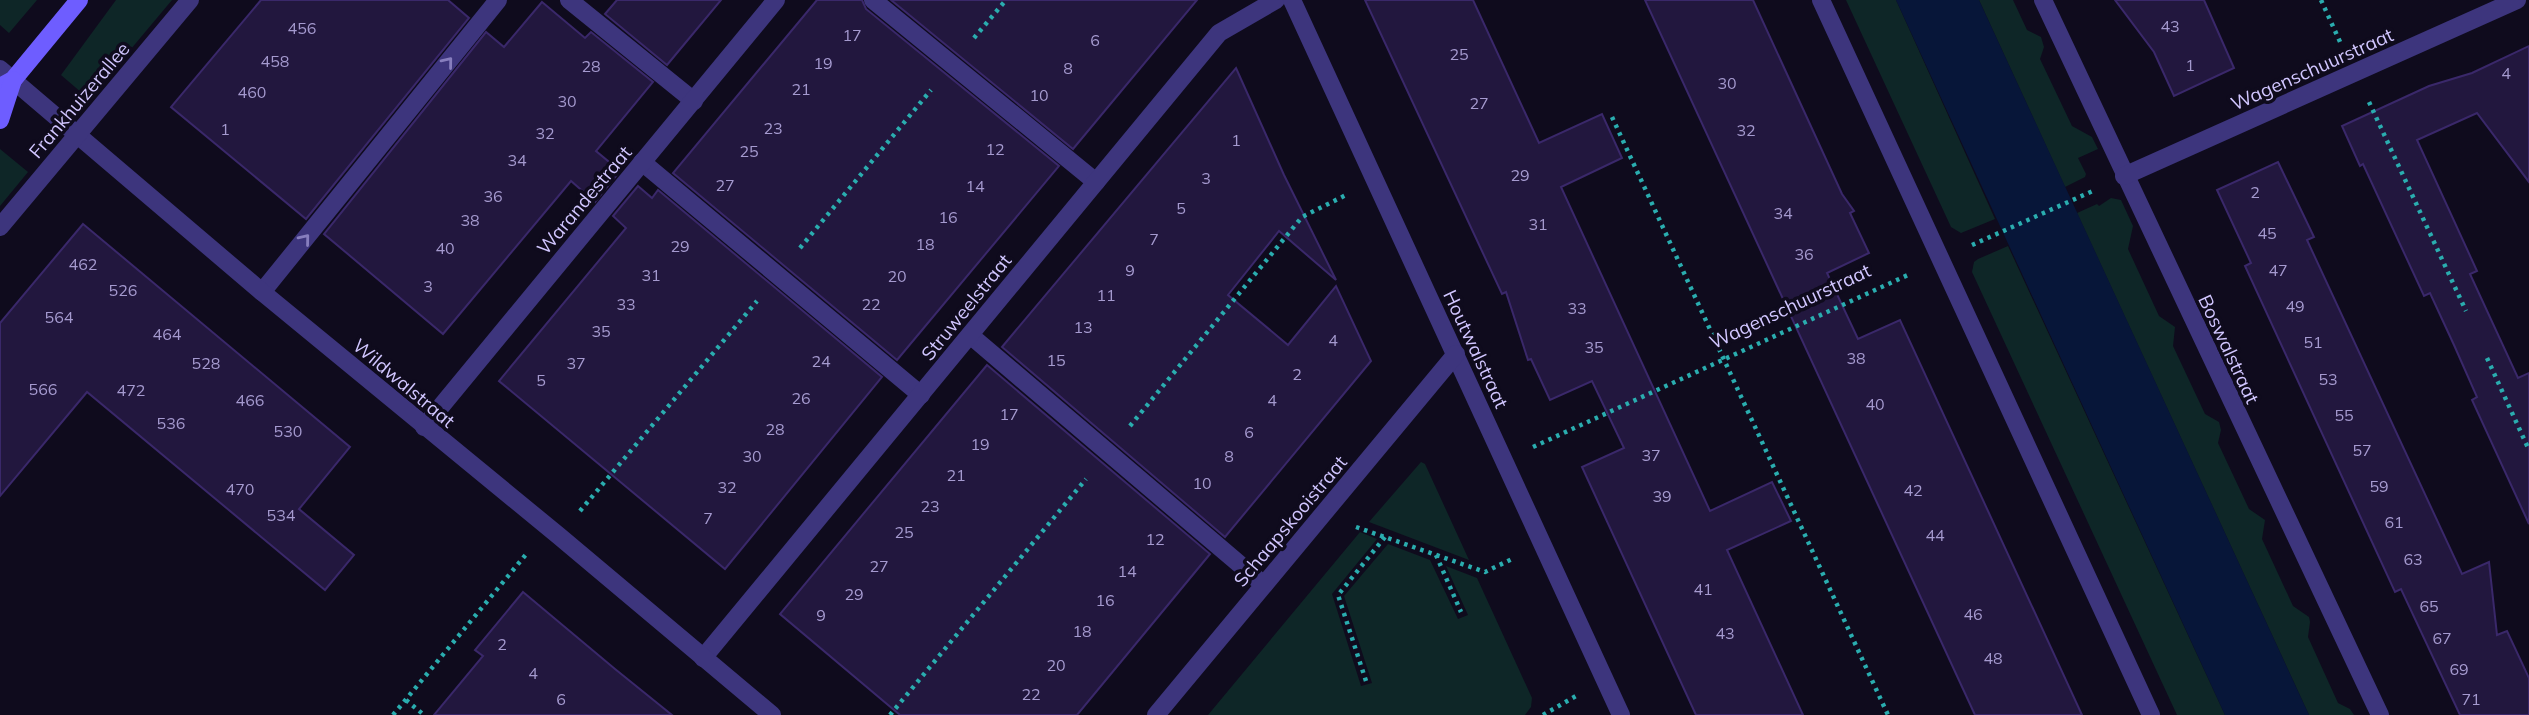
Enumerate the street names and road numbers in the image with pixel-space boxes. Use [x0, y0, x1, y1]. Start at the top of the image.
street label: Wagenschuurstraat [2227, 22, 2397, 116]
street label: Frankhuizerallee [23, 37, 135, 163]
street label: Warandestraat [531, 140, 637, 259]
street label: Struweelstraat [916, 249, 1016, 365]
street label: Wagenschuurstraat [1705, 258, 1875, 354]
street label: Houtwalstraat [1438, 286, 1514, 412]
street label: Boswalstraat [2193, 291, 2265, 408]
street label: Wildwalstraat [348, 333, 460, 433]
street label: Schaapskooistraat [1228, 450, 1352, 592]

